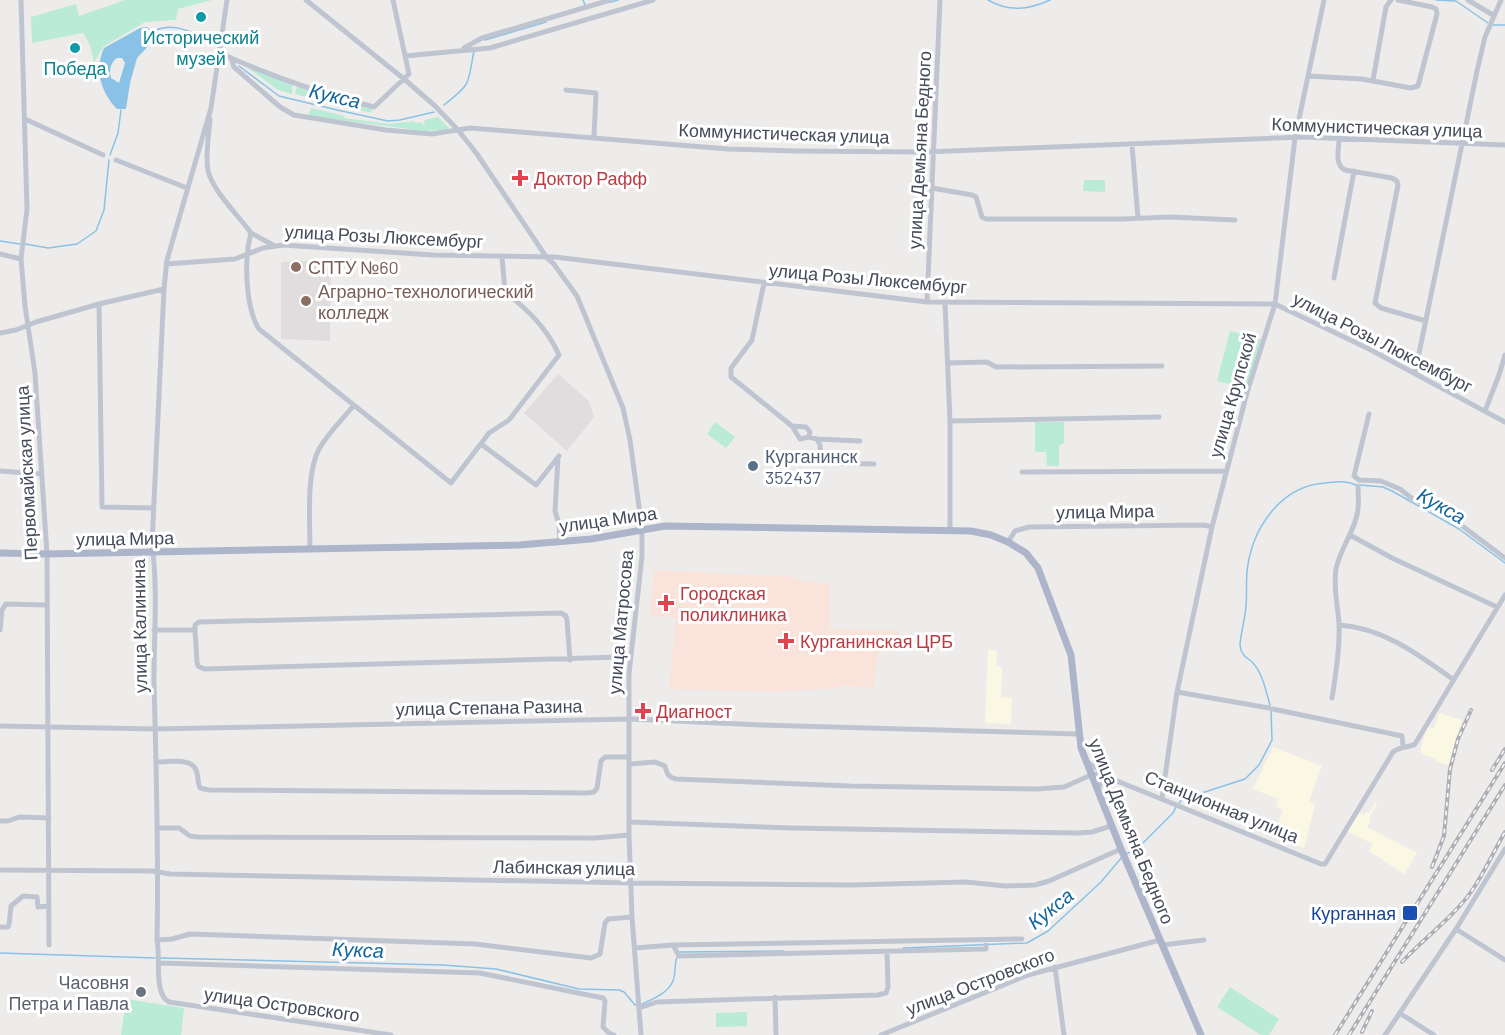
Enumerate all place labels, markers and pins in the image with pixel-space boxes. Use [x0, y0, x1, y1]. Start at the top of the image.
marker: Исторический музей [194, 10, 208, 24]
place label: Исторический музей [143, 26, 259, 69]
marker: Победа [68, 41, 82, 55]
place label: Победа [43, 57, 108, 79]
place label: Доктор Рафф [534, 167, 647, 189]
marker: Доктор Рафф [511, 169, 529, 187]
place label: СПТУ №60 [308, 256, 399, 278]
marker: СПТУ №60 [289, 260, 303, 274]
place label: Аграрно-технологический колледж [318, 280, 534, 323]
marker: Аграрно-технологический колледж [299, 294, 313, 308]
place label: Курганинск 352437 [765, 445, 857, 488]
marker: Курганинск 352437 [746, 459, 760, 473]
place label: Городская поликлиника [680, 582, 788, 625]
marker: Городская поликлиника [657, 594, 675, 612]
place label: Курганинская ЦРБ [800, 630, 953, 652]
marker: Курганинская ЦРБ [777, 632, 795, 650]
place label: Диагност [656, 700, 732, 722]
marker: Диагност [634, 702, 652, 720]
place label: Курганная [1311, 902, 1396, 924]
marker: Курганная [1401, 904, 1419, 922]
place label: Часовня Петра и Павла [9, 971, 130, 1014]
marker: Часовня Петра и Павла [134, 985, 148, 999]

